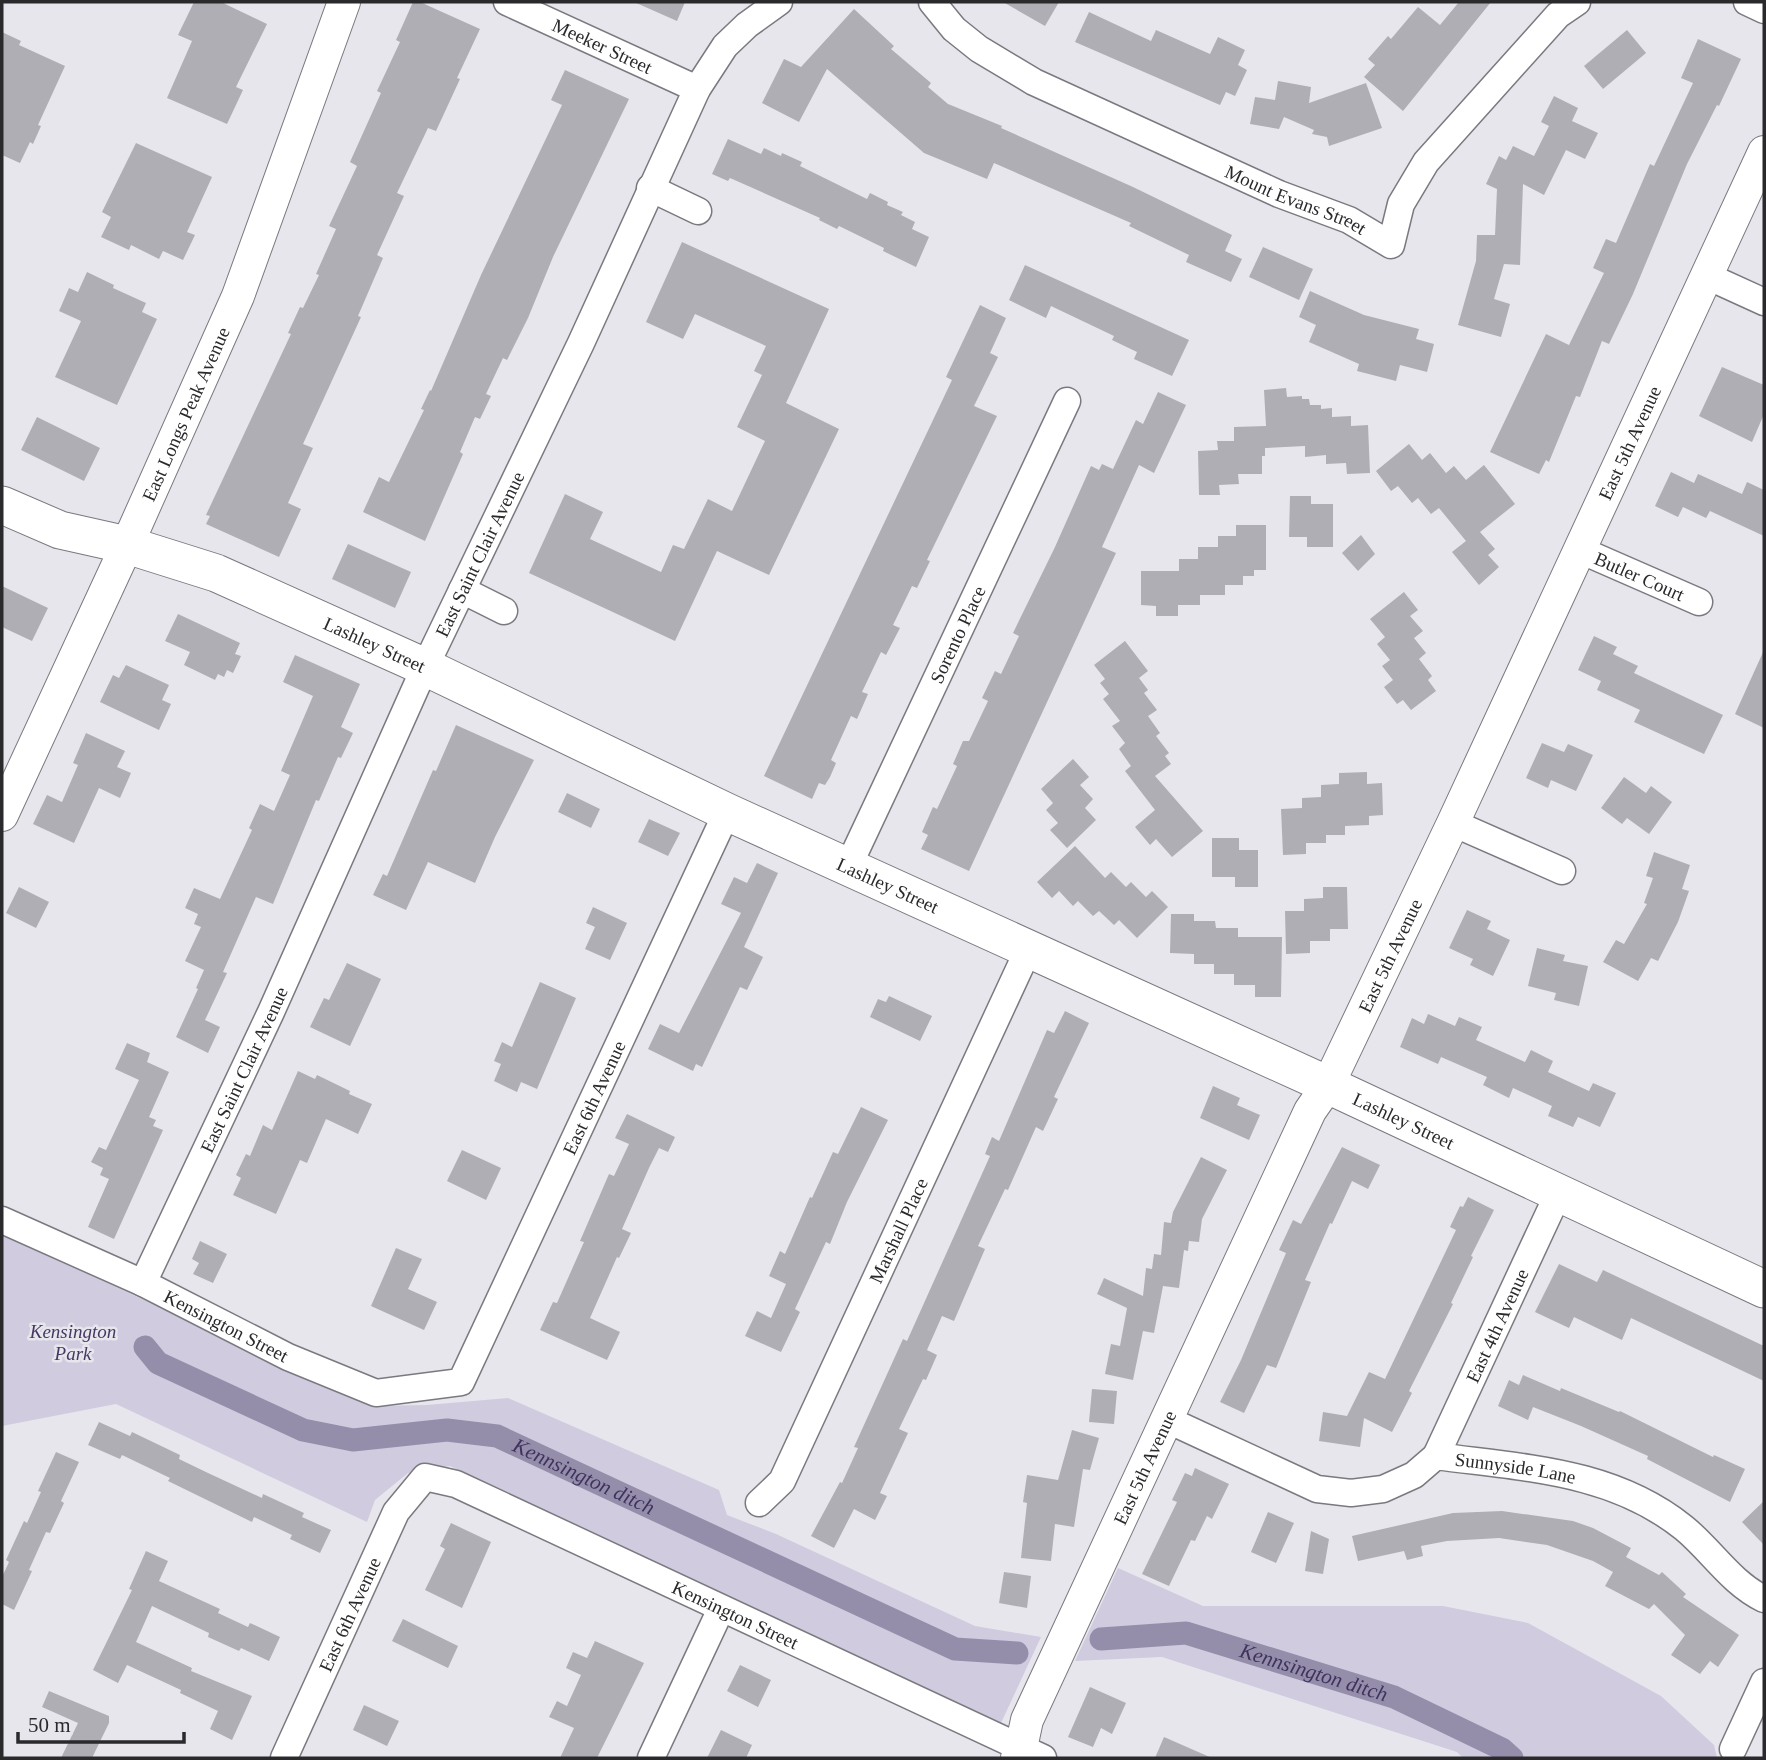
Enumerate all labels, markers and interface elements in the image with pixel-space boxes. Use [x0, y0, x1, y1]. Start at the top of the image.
street label: Meeker Street [549, 14, 656, 78]
street label: Mount Evans Street [1222, 160, 1371, 239]
street label: East Longs Peak Avenue [138, 324, 233, 504]
street label: East 5th Avenue [1594, 382, 1665, 503]
street label: East Saint Clair Avenue [431, 468, 528, 640]
street label: Butler Court [1592, 547, 1688, 605]
street label: Sorento Place [925, 582, 989, 686]
street label: Lashley Street [320, 612, 429, 677]
street label: Lashley Street [834, 853, 943, 918]
street label: East 5th Avenue [1354, 895, 1426, 1016]
street label: East Saint Clair Avenue [196, 983, 291, 1156]
street label: East 6th Avenue [558, 1037, 629, 1158]
street label: Lashley Street [1350, 1088, 1458, 1153]
street label: Marshall Place [865, 1175, 931, 1286]
street label: East 4th Avenue [1461, 1265, 1532, 1386]
street label: Kensington Street [161, 1285, 293, 1366]
park label: Kensington Park [29, 1321, 116, 1364]
street label: East 5th Avenue [1109, 1407, 1180, 1528]
water label: Kennsington ditch [508, 1433, 658, 1520]
street label: Sunnyside Lane [1454, 1448, 1578, 1487]
street label: East 6th Avenue [314, 1554, 385, 1675]
street label: Kensington Street [669, 1576, 803, 1653]
water label: Kennsington ditch [1236, 1638, 1391, 1706]
scale bar [18, 1700, 184, 1744]
text: 50 m [28, 1713, 71, 1737]

